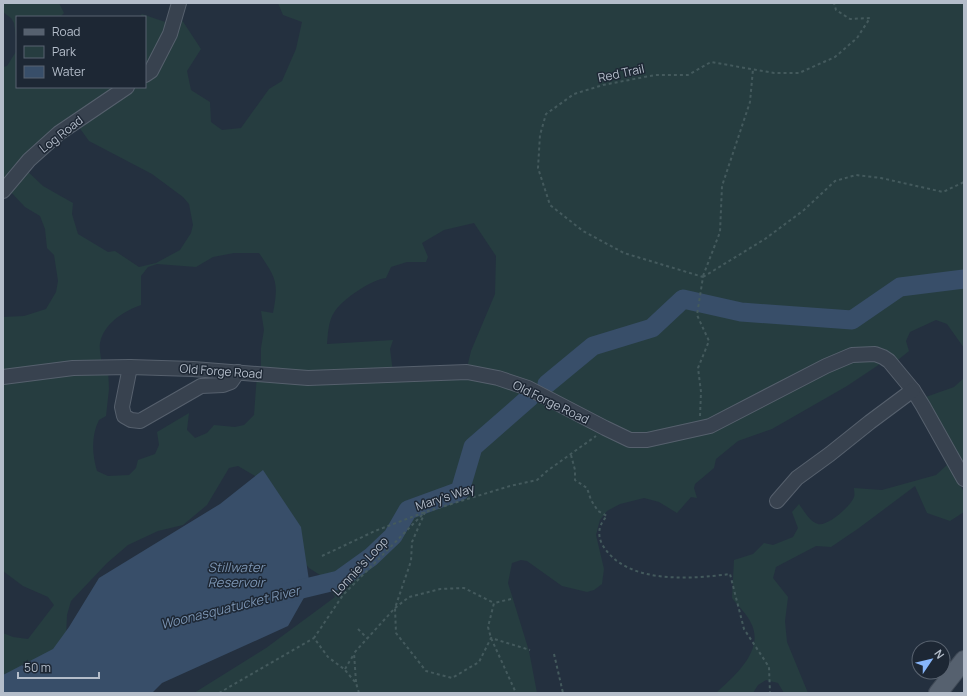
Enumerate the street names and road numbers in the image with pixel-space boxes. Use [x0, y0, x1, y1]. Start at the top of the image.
street label: Red Trail [596, 60, 646, 86]
street label: Log Road [36, 112, 86, 156]
street label: Old Forge Road [179, 360, 263, 382]
street label: Old Forge Road [510, 376, 592, 428]
street label: Mary's Way [413, 479, 477, 515]
street label: Lonnie's Loop [328, 533, 392, 599]

